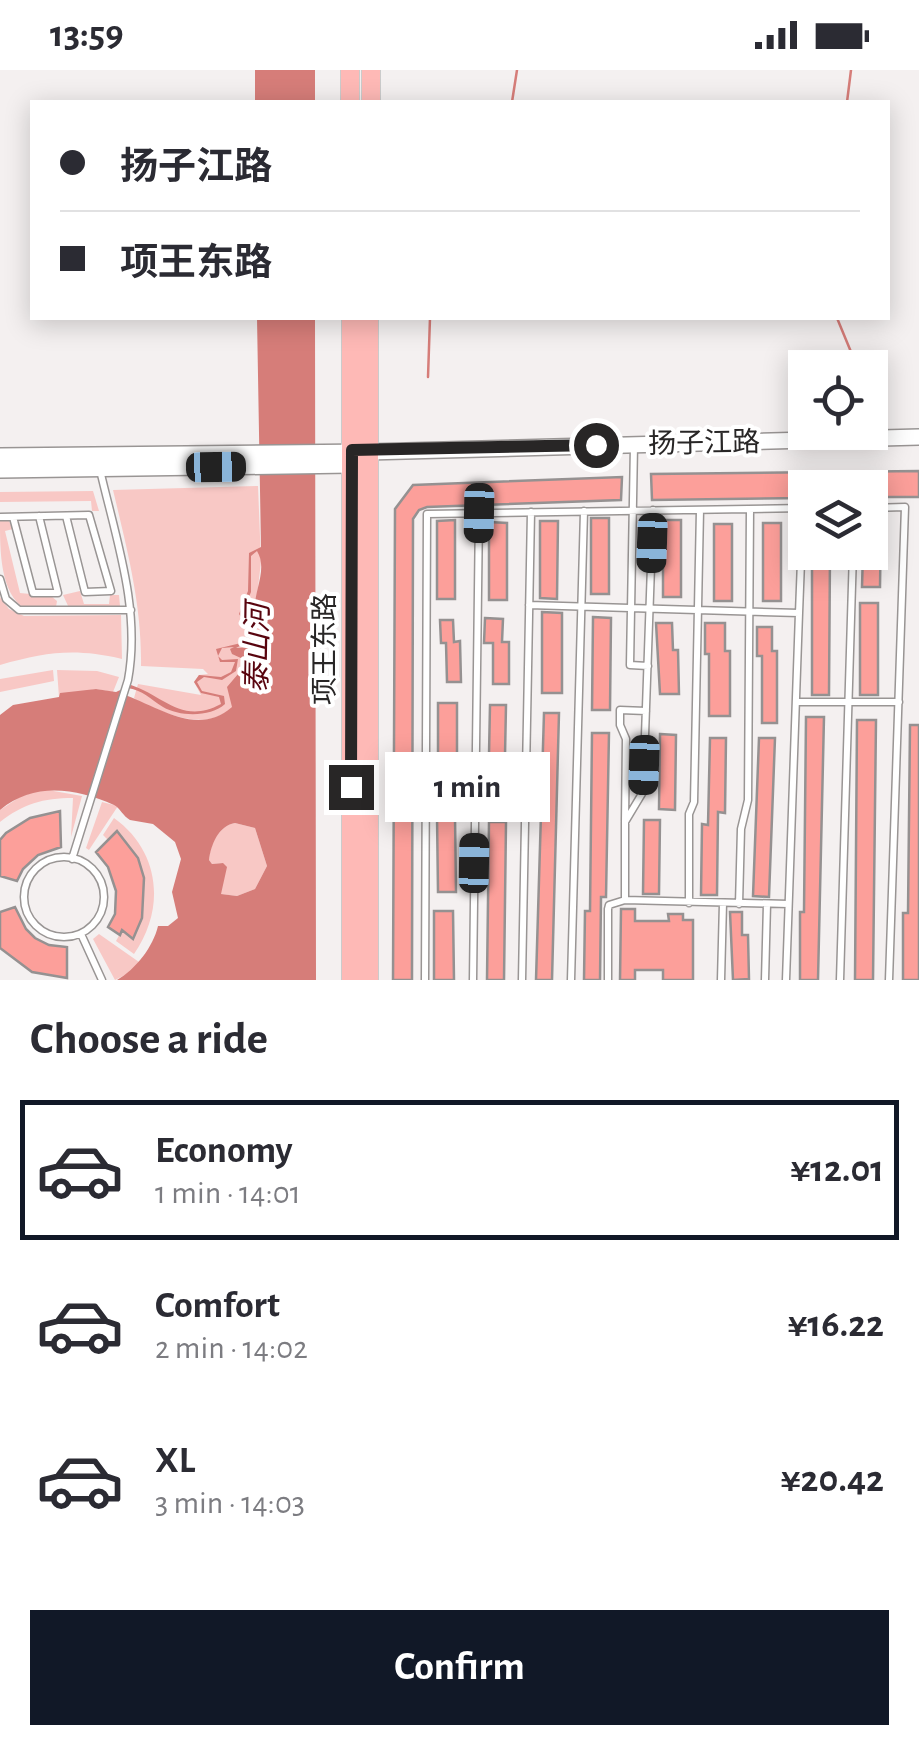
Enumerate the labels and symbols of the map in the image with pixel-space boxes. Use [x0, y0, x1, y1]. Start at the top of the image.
route start [574, 423, 619, 468]
street label: 扬子江路 [648, 427, 760, 459]
car [186, 451, 246, 483]
car [463, 483, 495, 543]
car [636, 512, 668, 574]
street label: 项王东路 [310, 593, 340, 705]
water label: 泰山河 [240, 598, 274, 693]
car [628, 734, 660, 796]
callout: 1 min [386, 752, 551, 822]
route end [329, 765, 374, 810]
car [458, 833, 490, 893]

